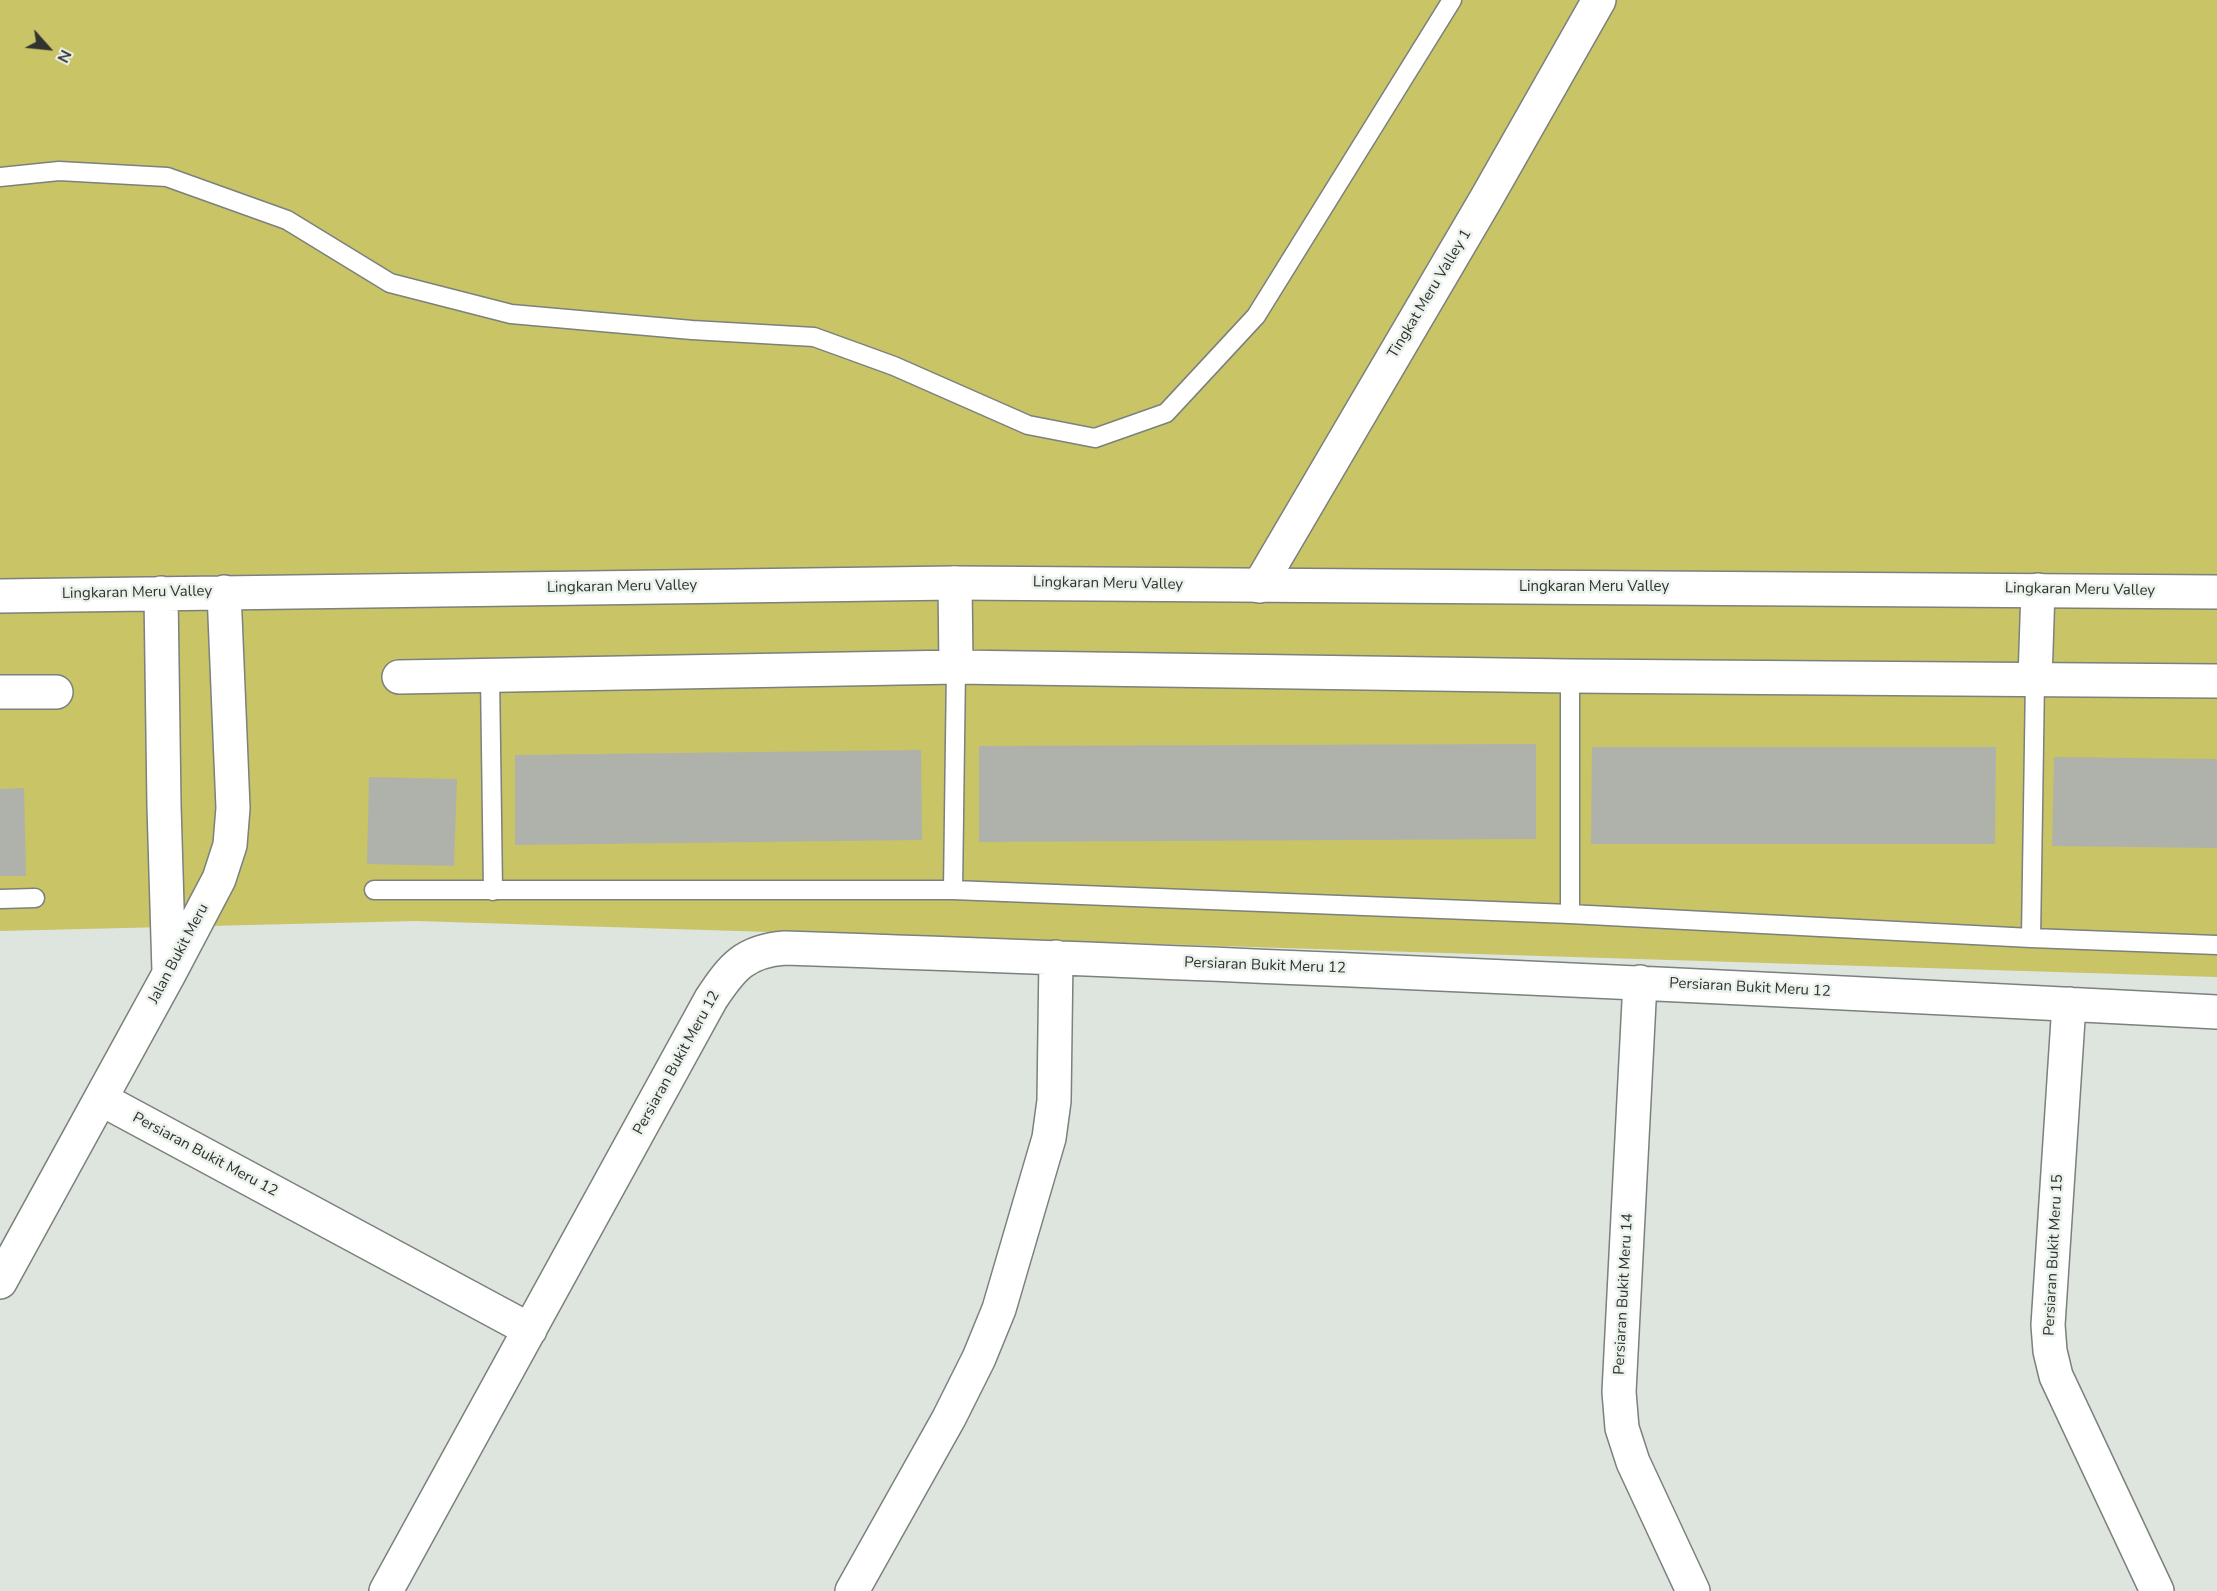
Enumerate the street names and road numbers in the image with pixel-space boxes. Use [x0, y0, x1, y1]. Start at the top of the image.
street label: Tingkat Meru Valley 1 [1384, 226, 1476, 362]
street label: Lingkaran Meru Valley [1033, 574, 1183, 594]
street label: Lingkaran Meru Valley [547, 577, 697, 597]
street label: Lingkaran Meru Valley [1519, 578, 1669, 596]
street label: Lingkaran Meru Valley [2005, 580, 2155, 600]
street label: Lingkaran Meru Valley [62, 583, 212, 603]
street label: Jalan Bukit Meru [145, 901, 213, 1007]
street label: Persiaran Bukit Meru 12 [1184, 954, 1346, 978]
street label: Persiaran Bukit Meru 12 [1669, 975, 1831, 1001]
street label: Persiaran Bukit Meru 12 [630, 988, 724, 1138]
street label: Persiaran Bukit Meru 12 [129, 1109, 281, 1201]
street label: Persiaran Bukit Meru 15 [2041, 1174, 2067, 1336]
street label: Persiaran Bukit Meru 14 [1611, 1213, 1637, 1375]

